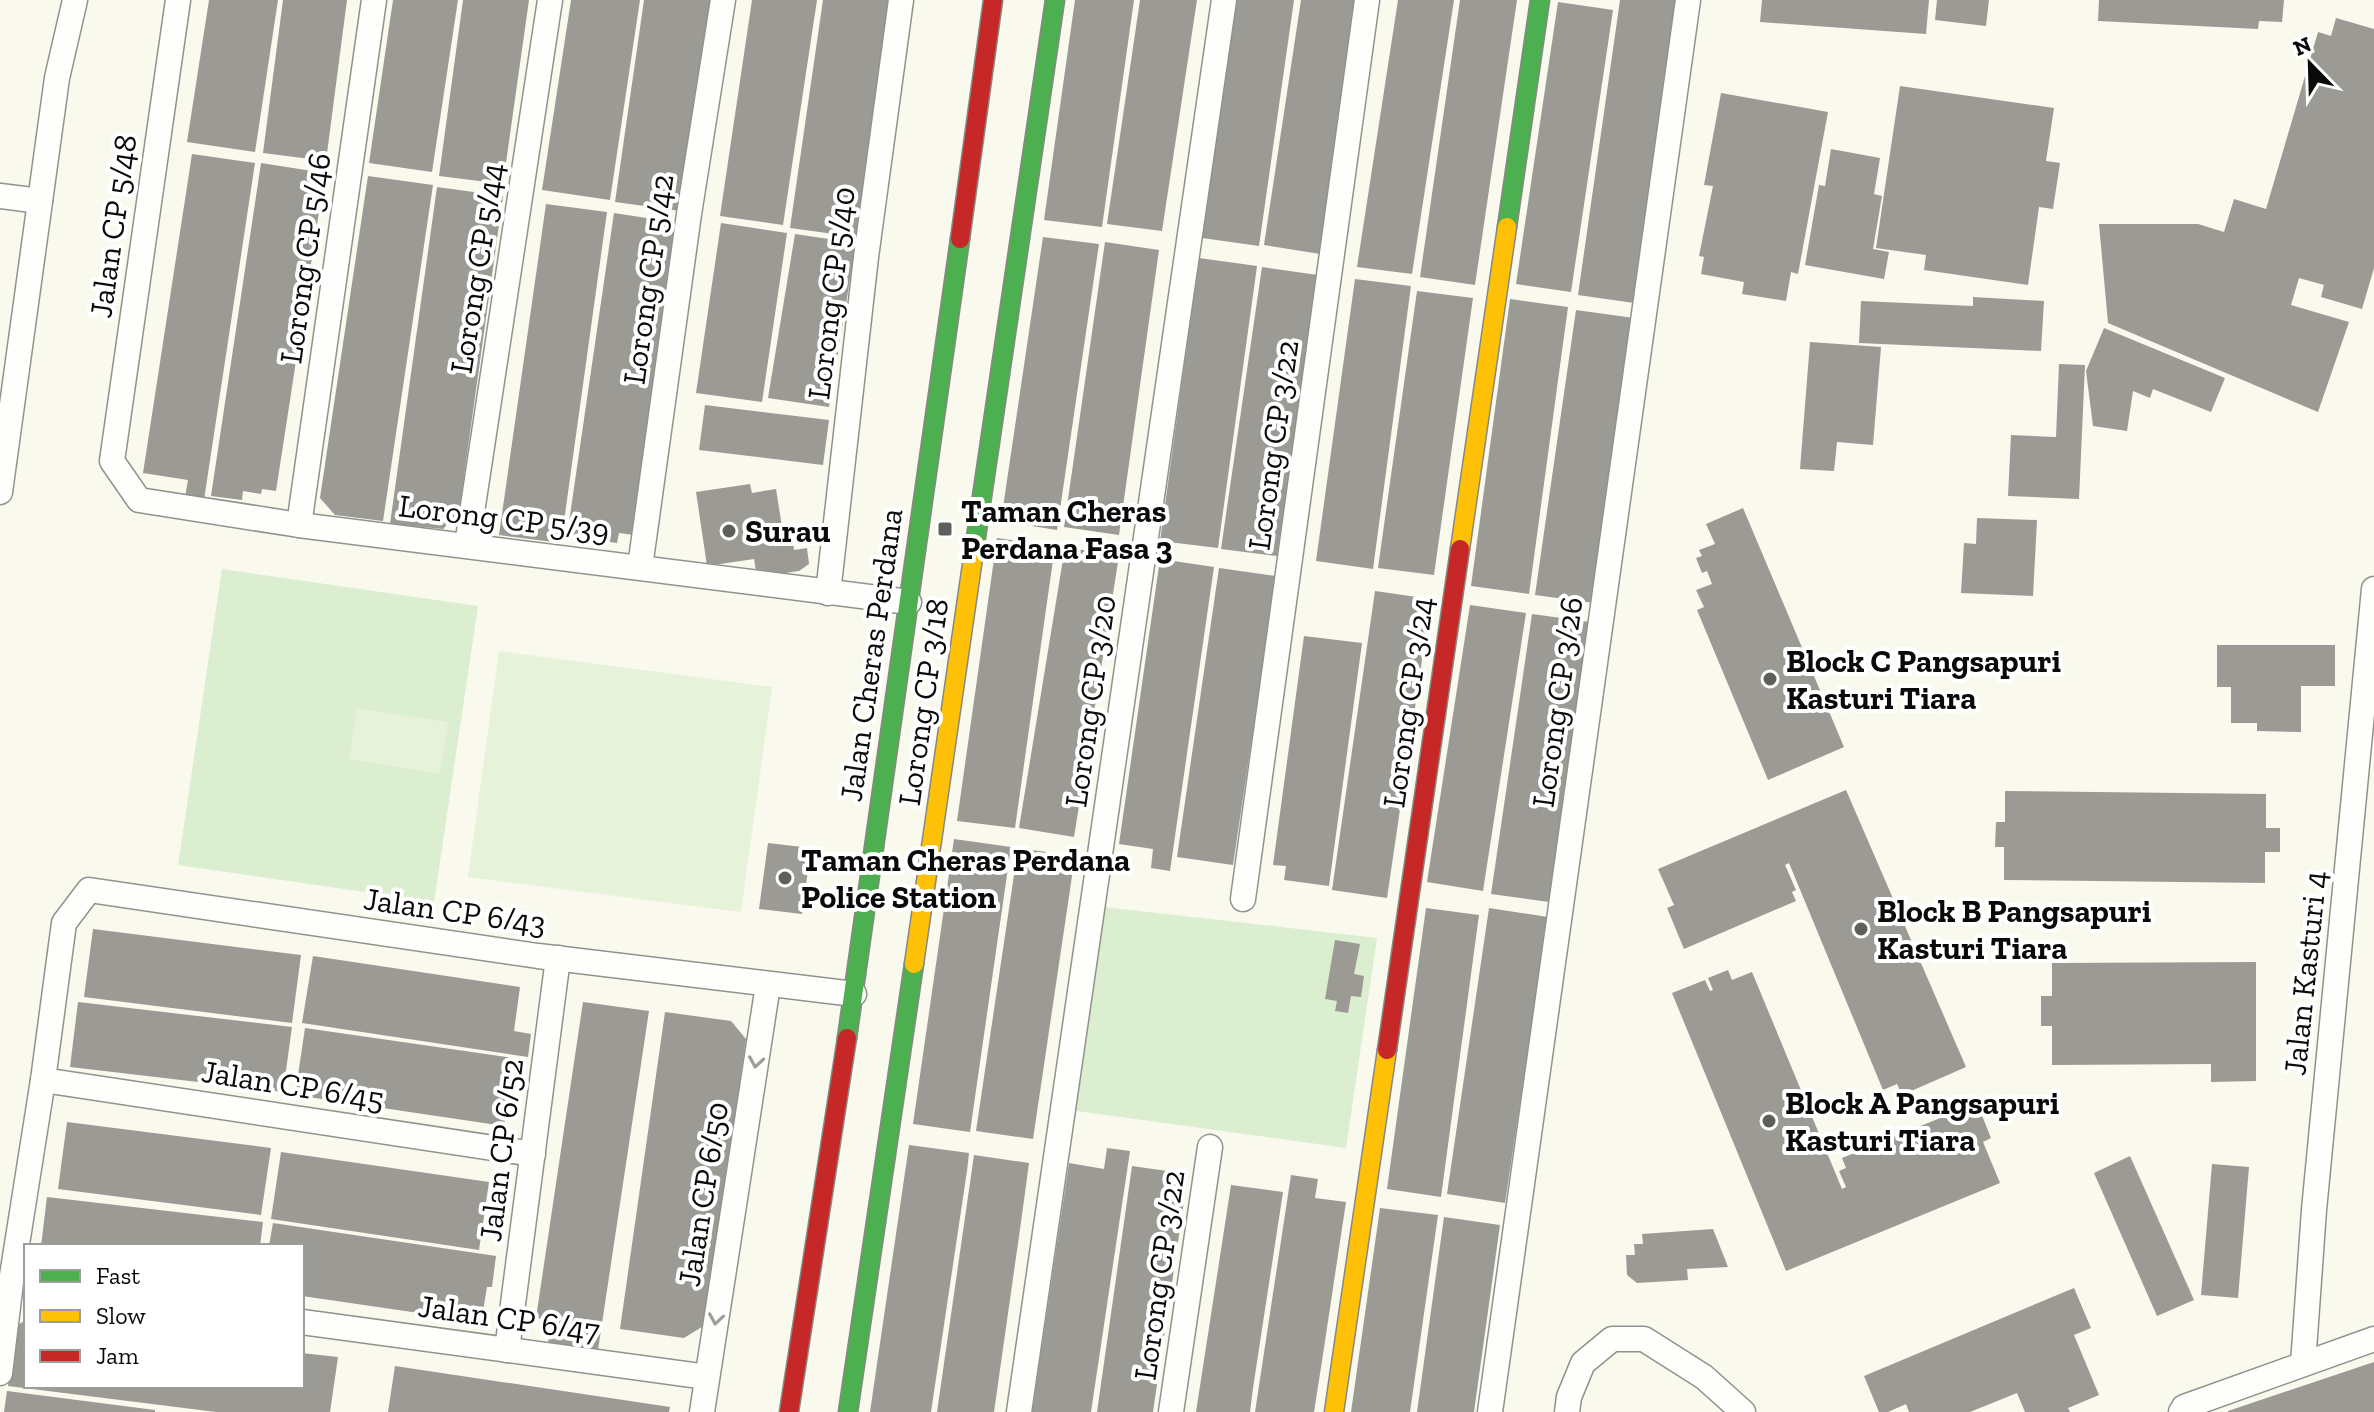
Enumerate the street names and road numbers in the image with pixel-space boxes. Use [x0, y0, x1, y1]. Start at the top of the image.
street label: Jalan CP 5/48 [81, 132, 145, 320]
street label: Lorong CP 5/46 [271, 150, 339, 366]
street label: Lorong CP 5/44 [442, 160, 512, 376]
street label: Lorong CP 5/42 [614, 171, 682, 387]
street label: Lorong CP 5/40 [799, 185, 863, 401]
street label: Lorong CP 3/22 [1239, 338, 1307, 552]
street label: Lorong CP 5/39 [397, 486, 611, 550]
street label: Jalan Cheras Perdana [832, 506, 910, 804]
street label: Lorong CP 3/20 [1056, 593, 1124, 809]
street label: Lorong CP 3/24 [1374, 594, 1442, 810]
street label: Lorong CP 3/26 [1523, 594, 1591, 810]
street label: Lorong CP 3/18 [890, 596, 956, 808]
street label: Jalan Kasturi 4 [2275, 869, 2335, 1077]
street label: Jalan CP 6/43 [361, 879, 549, 943]
street label: Jalan CP 6/45 [199, 1052, 387, 1118]
street label: Jalan CP 6/52 [471, 1056, 531, 1244]
street label: Jalan CP 6/50 [670, 1099, 736, 1289]
street label: Lorong CP 3/22 [1125, 1168, 1193, 1382]
street label: Jalan CP 6/47 [416, 1286, 602, 1350]

